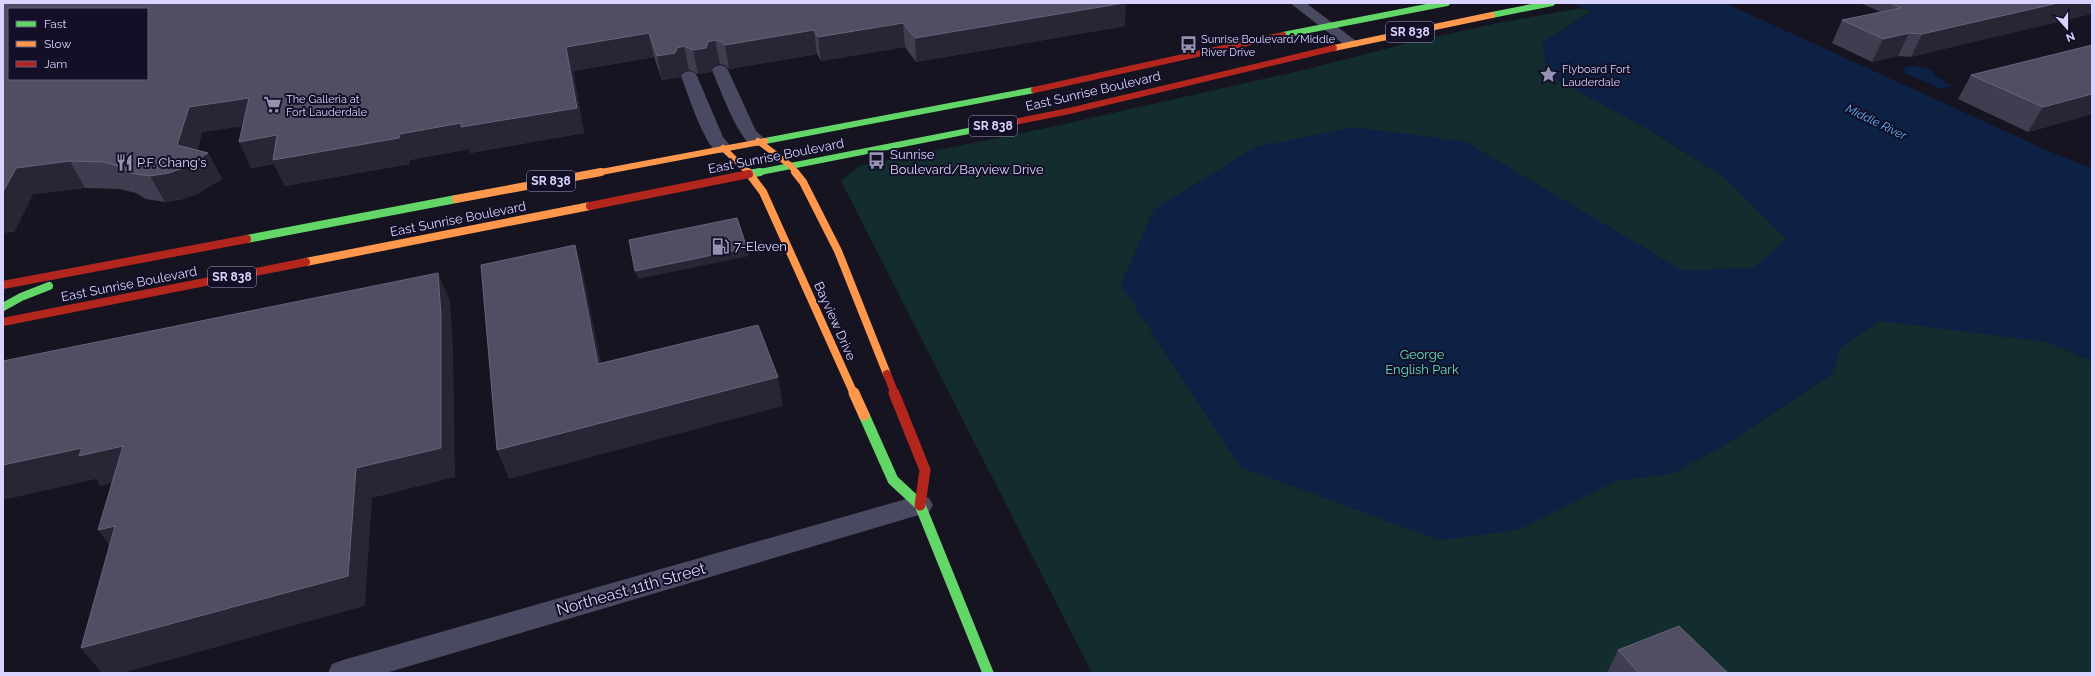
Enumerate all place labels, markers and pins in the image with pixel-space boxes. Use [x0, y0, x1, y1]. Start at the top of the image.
place label: Sunrise Boulevard/Middle River Drive [1201, 33, 1336, 59]
bus stop icon: Sunrise Boulevard/Middle River Drive [1178, 35, 1198, 55]
place label: Flyboard Fort Lauderdale [1562, 63, 1630, 89]
place icon: Flyboard Fort Lauderdale [1539, 65, 1559, 85]
place label: The Galleria at Fort Lauderdale [286, 93, 368, 119]
supermarket icon: The Galleria at Fort Lauderdale [263, 95, 283, 115]
place label: Sunrise Boulevard/Bayview Drive [890, 147, 1044, 177]
bus stop icon: Sunrise Boulevard/Bayview Drive [867, 151, 887, 171]
restaurant icon: P.F. Chang's [114, 152, 134, 172]
place label: P.F. Chang's [137, 155, 207, 170]
fuel station icon: 7-Eleven [711, 236, 731, 256]
place label: 7-Eleven [734, 239, 787, 254]

